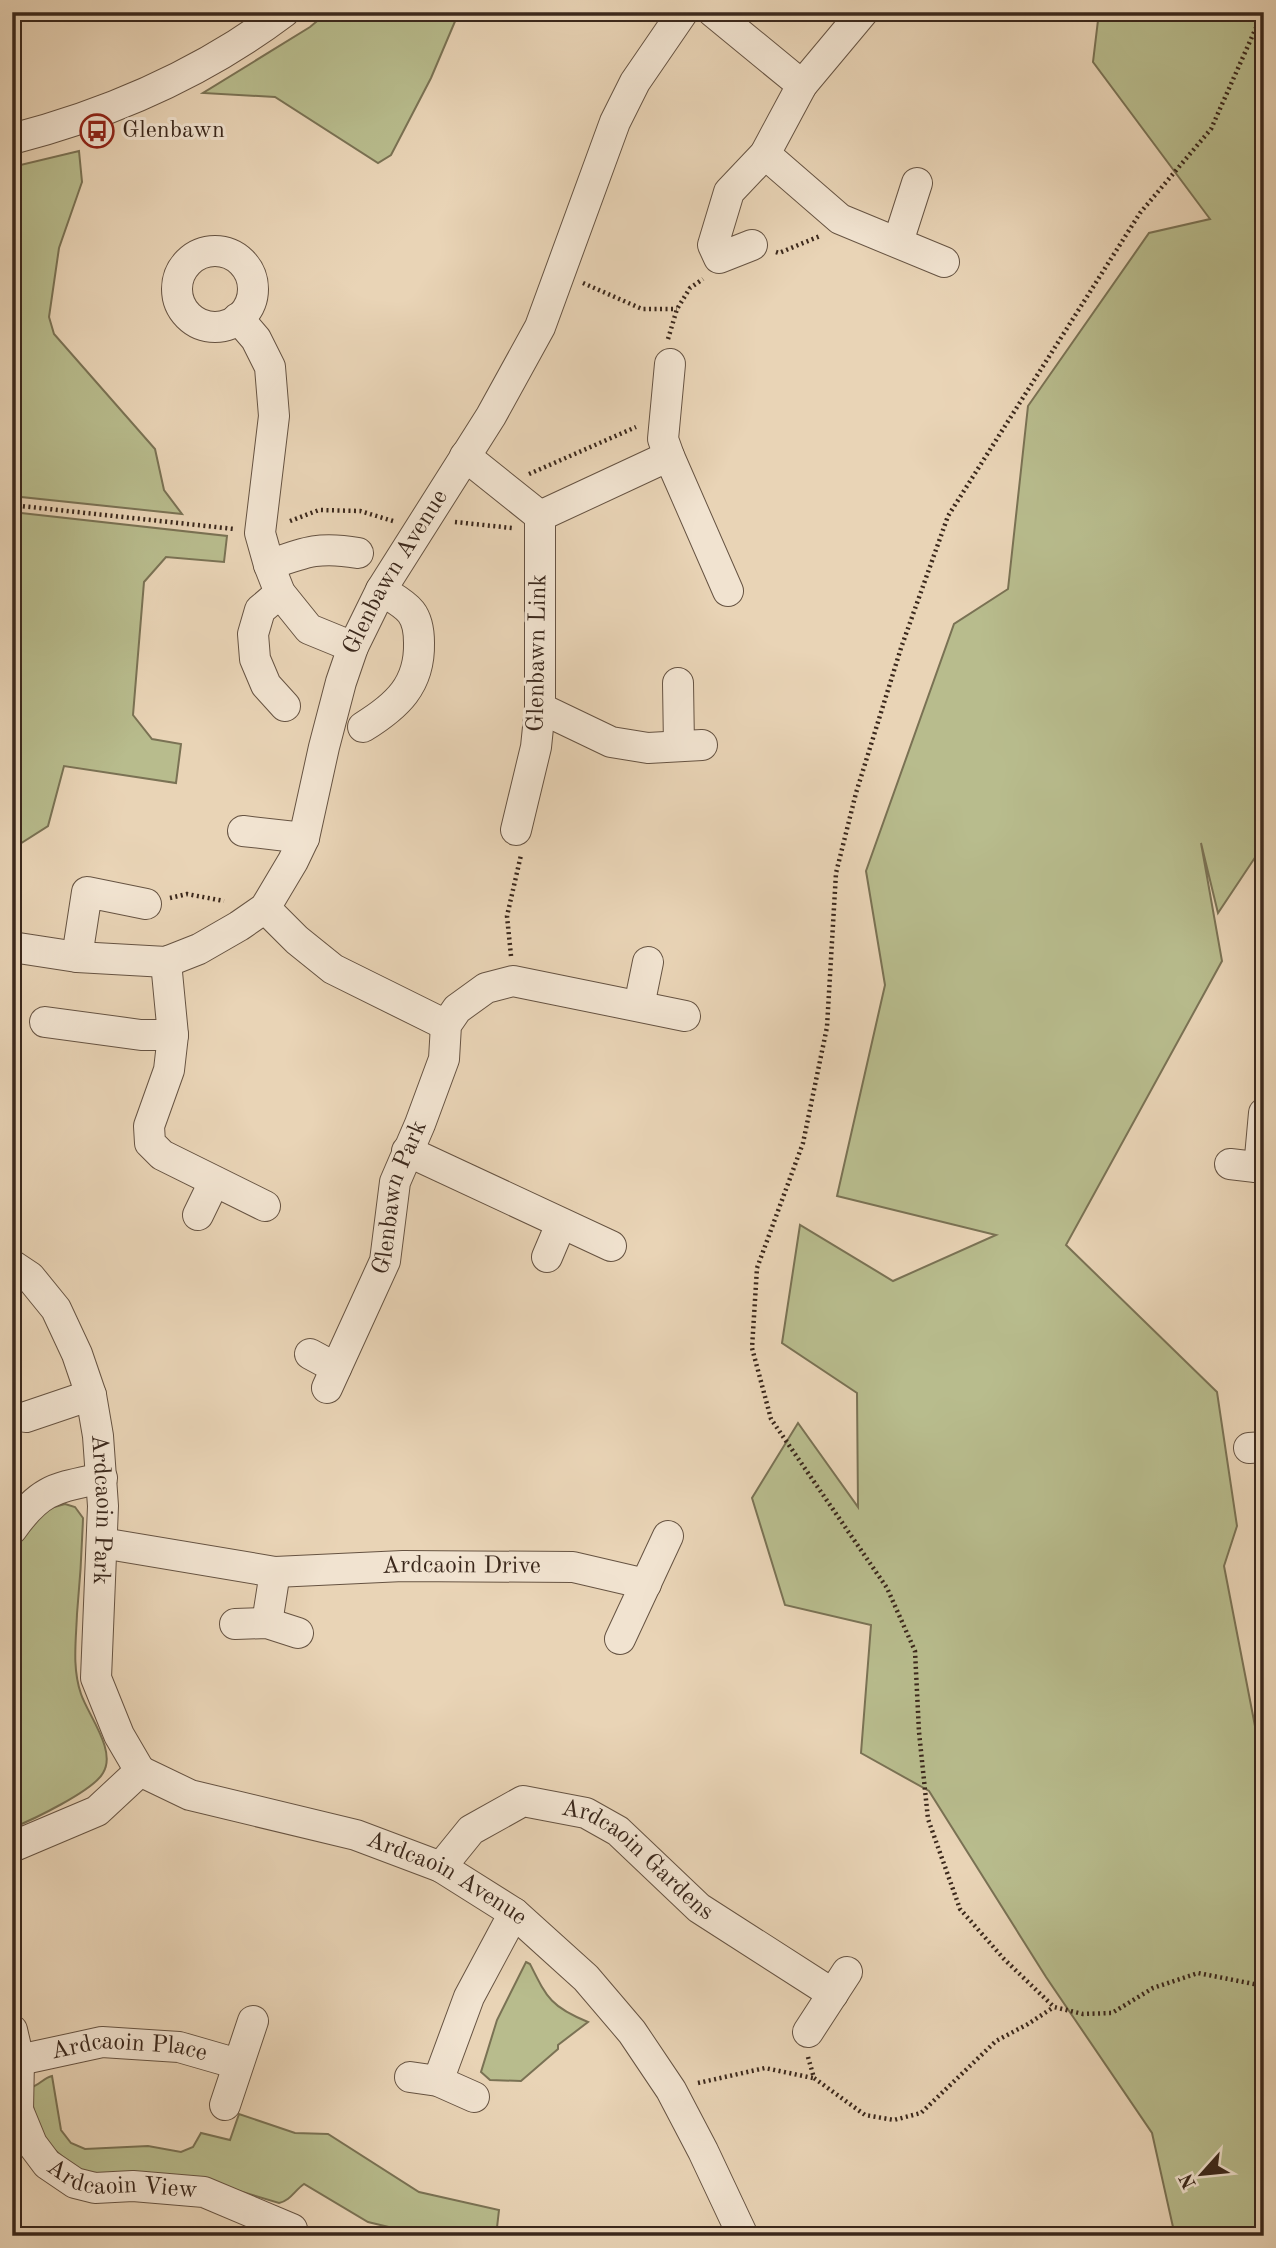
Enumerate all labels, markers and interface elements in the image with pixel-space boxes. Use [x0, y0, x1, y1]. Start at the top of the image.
bus stop icon: Glenbawn [78, 112, 116, 150]
place label: Glenbawn [122, 119, 225, 143]
street label: Glenbawn Avenue [339, 486, 453, 658]
street label: Glenbawn Link [525, 574, 551, 732]
street label: Glenbawn Park [368, 1117, 432, 1279]
street label: Ardcaoin Park [86, 1433, 115, 1585]
street label: Ardcaoin Drive [381, 1554, 541, 1579]
street label: Ardcaoin Gardens [559, 1797, 717, 1926]
street label: Ardcaoin Avenue [363, 1828, 531, 1930]
street label: Ardcaoin Place [49, 2030, 210, 2066]
north arrow [1168, 2140, 1238, 2210]
street label: Ardcaoin View [42, 2155, 198, 2203]
text: N [1177, 2169, 1201, 2191]

